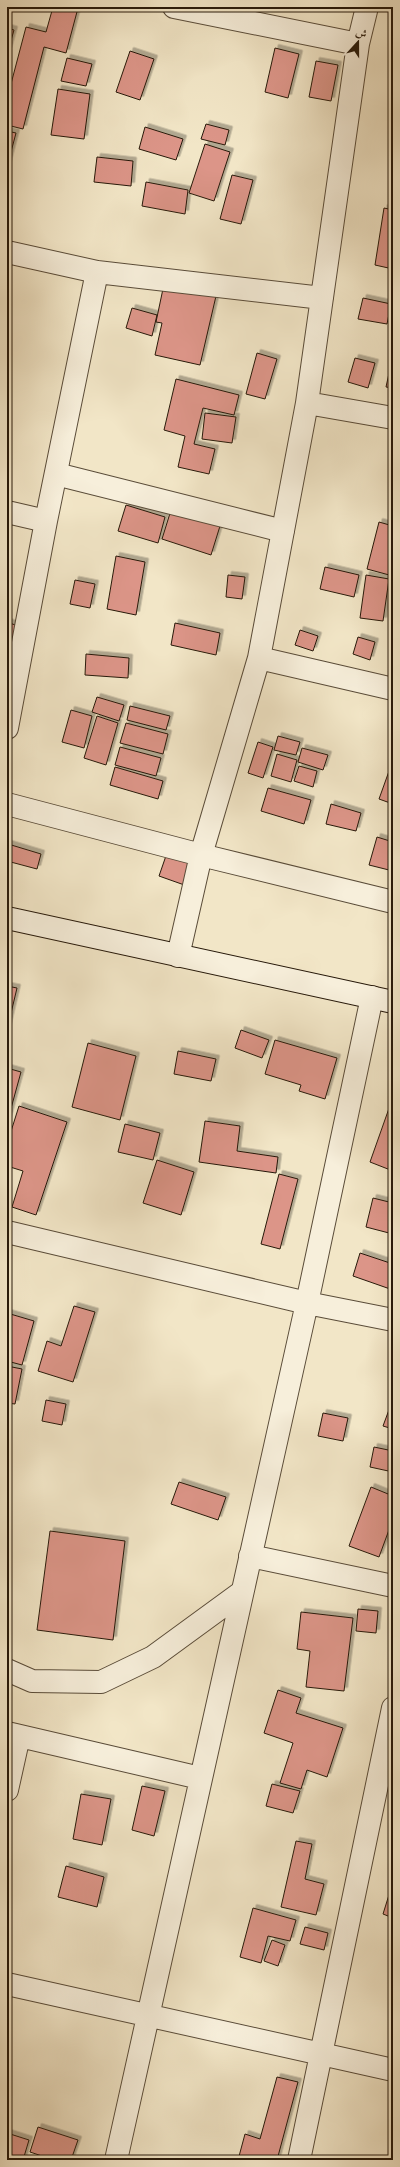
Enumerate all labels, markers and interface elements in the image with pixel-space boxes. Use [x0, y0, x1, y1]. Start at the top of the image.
north arrow [338, 22, 378, 62]
text: ش [354, 24, 369, 41]

